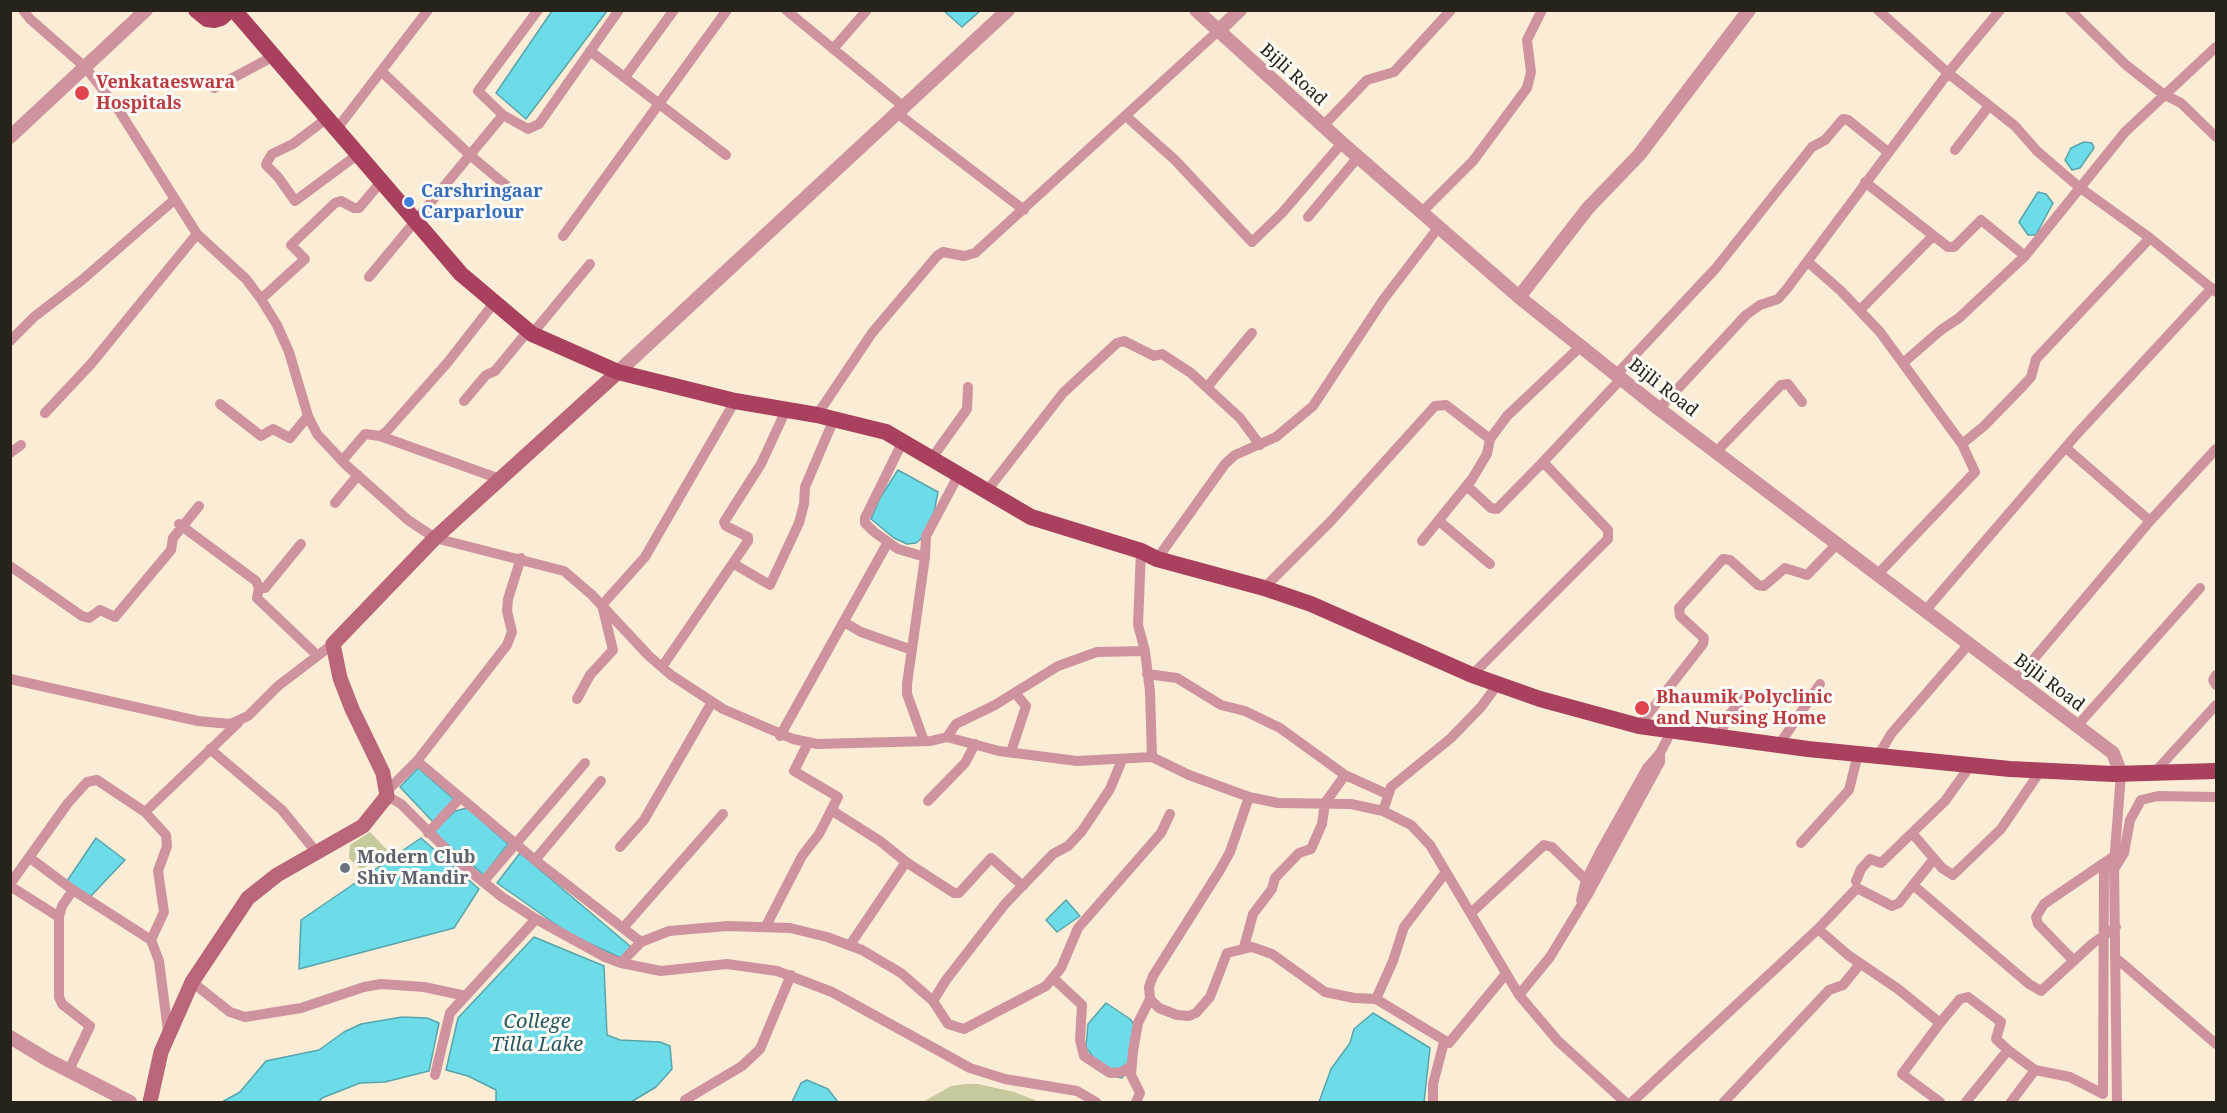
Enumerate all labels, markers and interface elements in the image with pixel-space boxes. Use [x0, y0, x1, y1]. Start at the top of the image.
street label: Bijli Road [1255, 39, 1331, 111]
place label: Venkataeswara Hospitals [96, 72, 235, 115]
marker: Venkataeswara Hospitals [73, 84, 91, 102]
place label: Carshringaar Carparlour [421, 181, 543, 224]
marker: Carshringaar Carparlour [402, 195, 416, 209]
street label: Bijli Road [1624, 354, 1702, 422]
street label: Bijli Road [2010, 650, 2088, 716]
place label: Bhaumik Polyclinic and Nursing Home [1656, 687, 1832, 730]
marker: Bhaumik Polyclinic and Nursing Home [1633, 699, 1651, 717]
place label: Modern Club Shiv Mandir [357, 847, 475, 890]
marker: Modern Club Shiv Mandir [338, 861, 352, 875]
water label: College Tilla Lake [491, 1010, 583, 1057]

